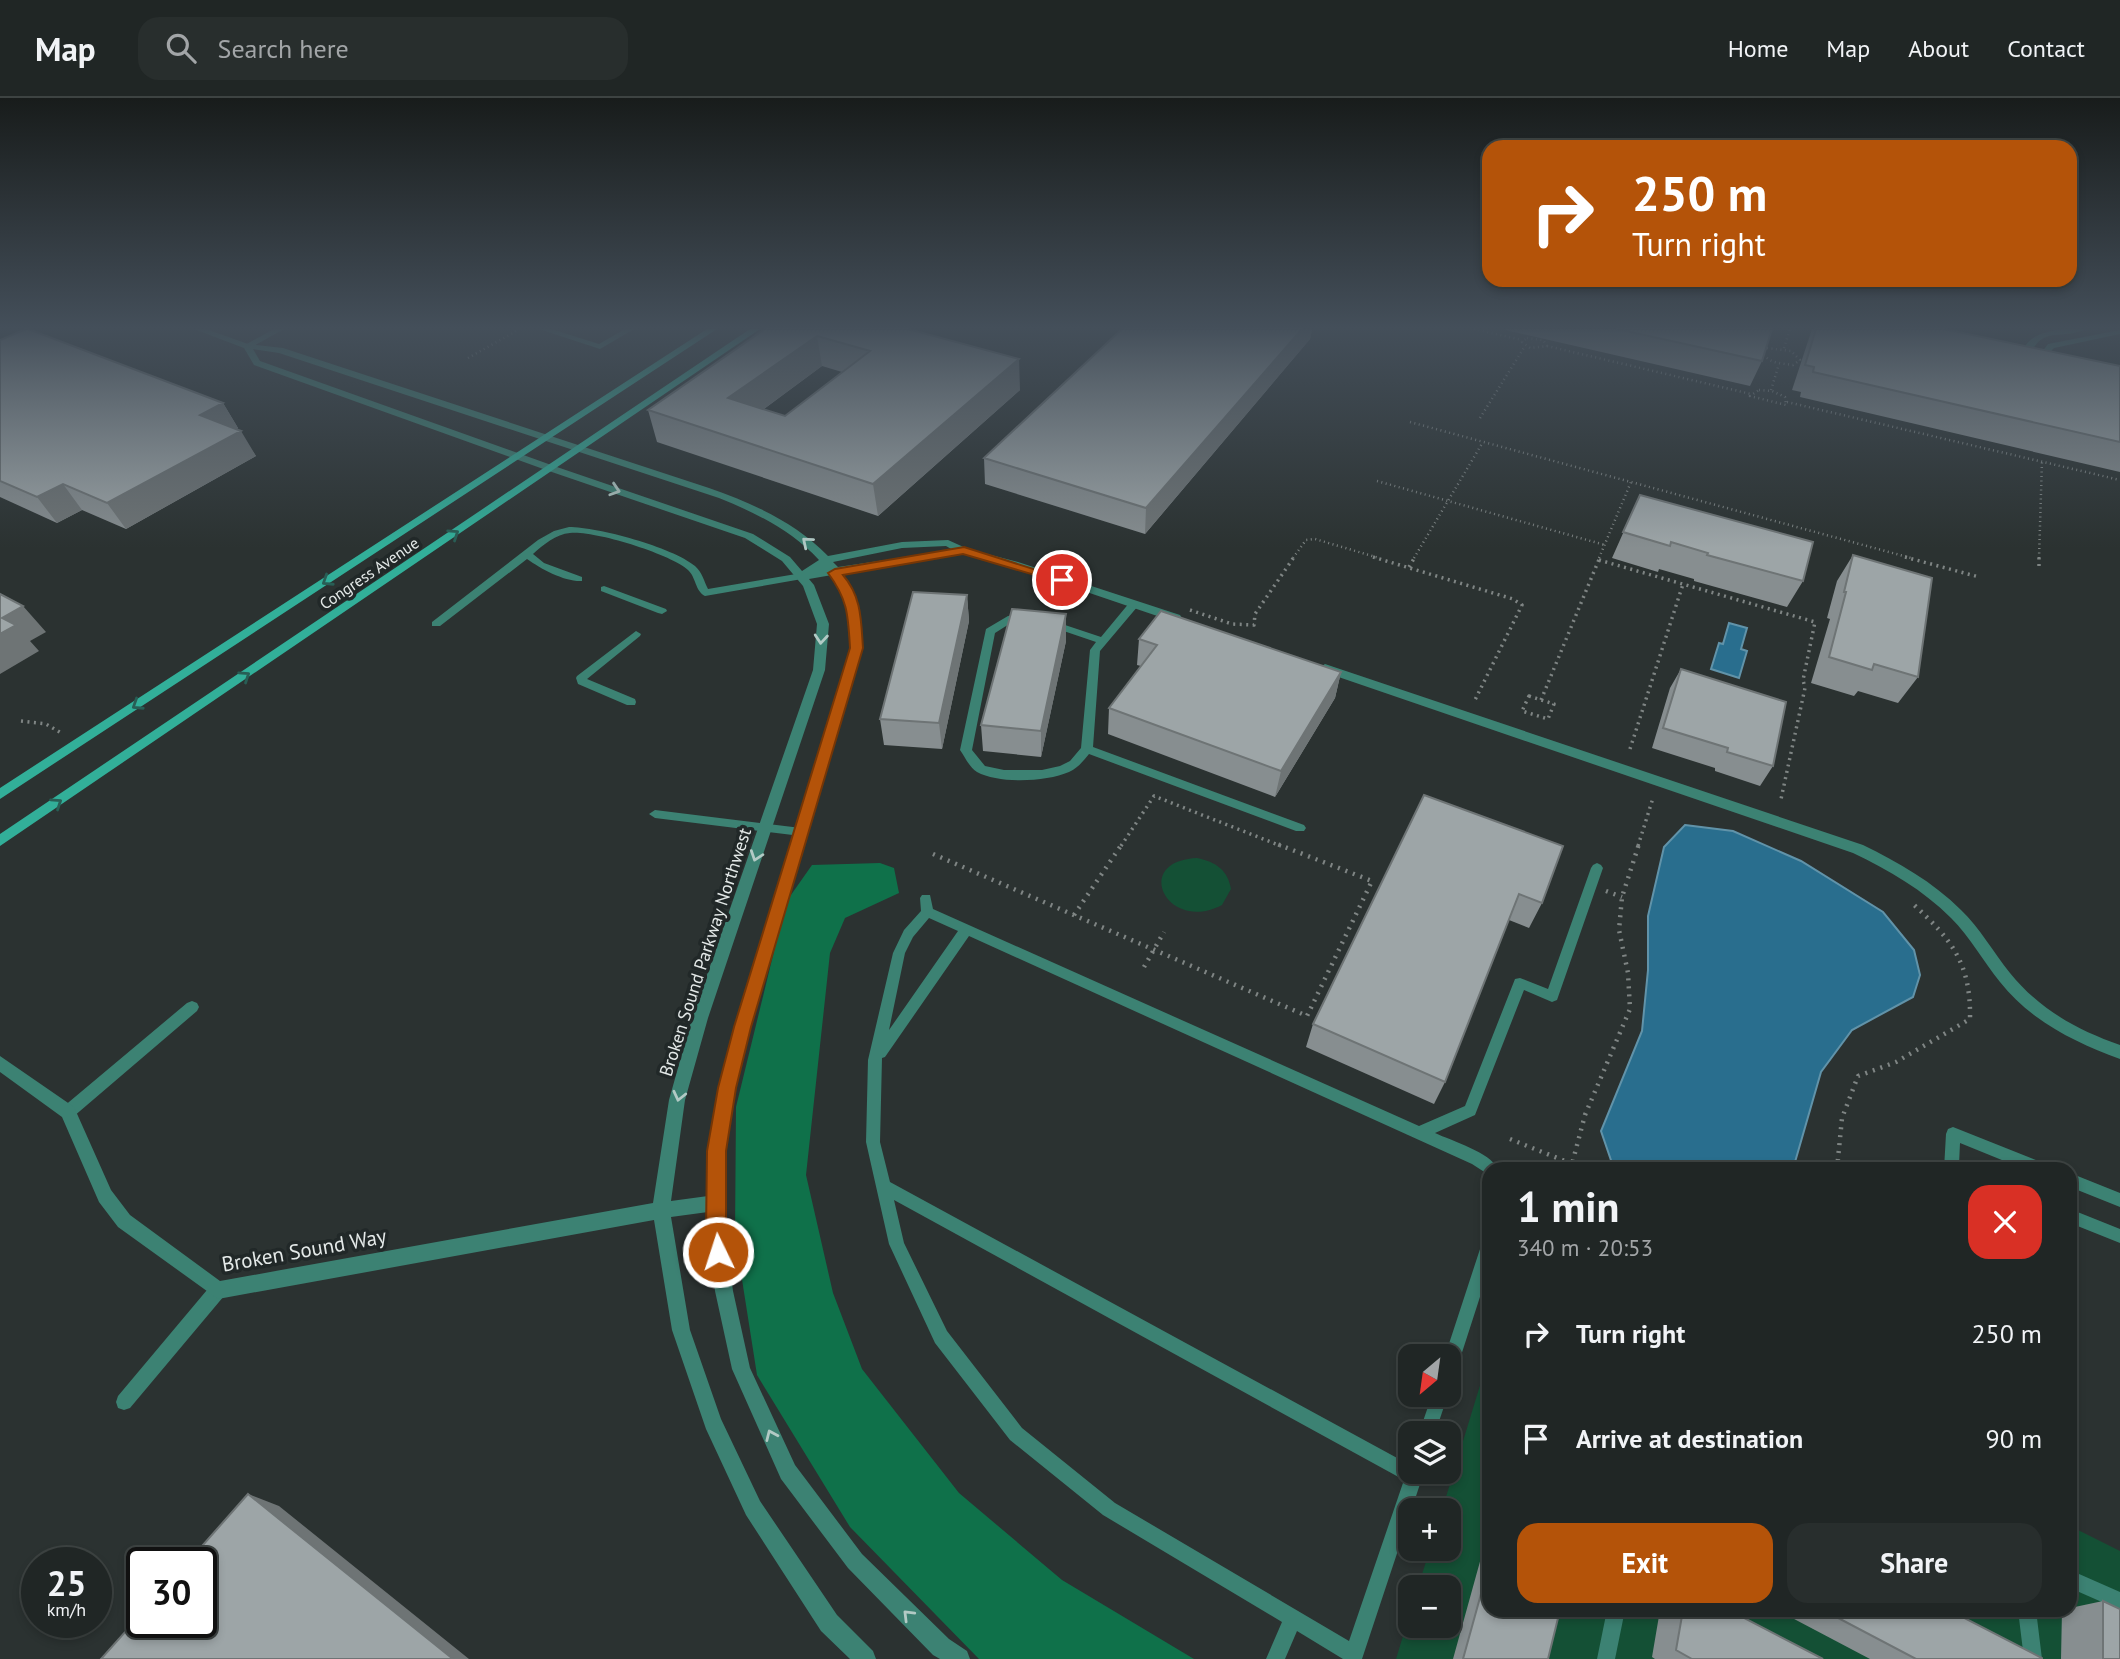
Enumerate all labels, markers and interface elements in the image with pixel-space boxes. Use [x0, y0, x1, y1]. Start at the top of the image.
search box [138, 17, 628, 80]
text: Map [35, 27, 96, 70]
icon: search [162, 29, 200, 67]
text: Search here [218, 32, 349, 65]
text: Home [1728, 33, 1788, 64]
text: Map [1826, 33, 1870, 64]
text: About [1908, 33, 1969, 64]
text: Contact [2007, 33, 2085, 64]
text: 250 m [1632, 161, 1767, 225]
icon: right [1517, 168, 1608, 259]
text: Turn right [1632, 223, 1766, 265]
one-way arrow [609, 481, 621, 496]
one-way arrow [446, 530, 459, 542]
street label: Congress Avenue [316, 532, 422, 614]
one-way arrow [802, 538, 815, 550]
pin [1032, 550, 1092, 610]
icon: arrive [1043, 561, 1081, 599]
one-way arrow [322, 572, 335, 585]
one-way arrow [814, 634, 829, 645]
one-way arrow [238, 671, 251, 684]
one-way arrow [132, 697, 145, 710]
one-way arrow [49, 798, 62, 811]
street label: Broken Sound Parkway Northwest [654, 825, 756, 1079]
one-way arrow [750, 850, 764, 862]
one-way arrow [673, 1090, 687, 1102]
text: 1 min [1517, 1179, 1619, 1234]
button: close [1968, 1185, 2042, 1259]
position arrow [681, 1215, 755, 1289]
street label: Broken Sound Way [220, 1222, 389, 1278]
text: 340 m · 20:53 [1517, 1233, 1653, 1262]
icon: right [1517, 1315, 1555, 1353]
text: Turn right [1576, 1317, 1685, 1350]
text: 250 m [1971, 1317, 2042, 1350]
north arrow [1398, 1344, 1461, 1407]
map controls [1398, 1344, 1461, 1638]
icon: arrive [1517, 1420, 1555, 1458]
button: layers [1398, 1421, 1461, 1484]
text: Arrive at destination [1576, 1422, 1803, 1455]
text: 90 m [1986, 1422, 2042, 1455]
one-way arrow [766, 1430, 780, 1442]
button: + [1398, 1498, 1461, 1561]
button: Exit [1517, 1523, 1773, 1603]
button: Share [1787, 1523, 2042, 1603]
speed limit sign: 30 [126, 1547, 217, 1638]
text: 25 [47, 1560, 86, 1606]
button: − [1398, 1575, 1461, 1638]
text: km/h [47, 1598, 86, 1621]
one-way arrow [903, 1610, 916, 1623]

